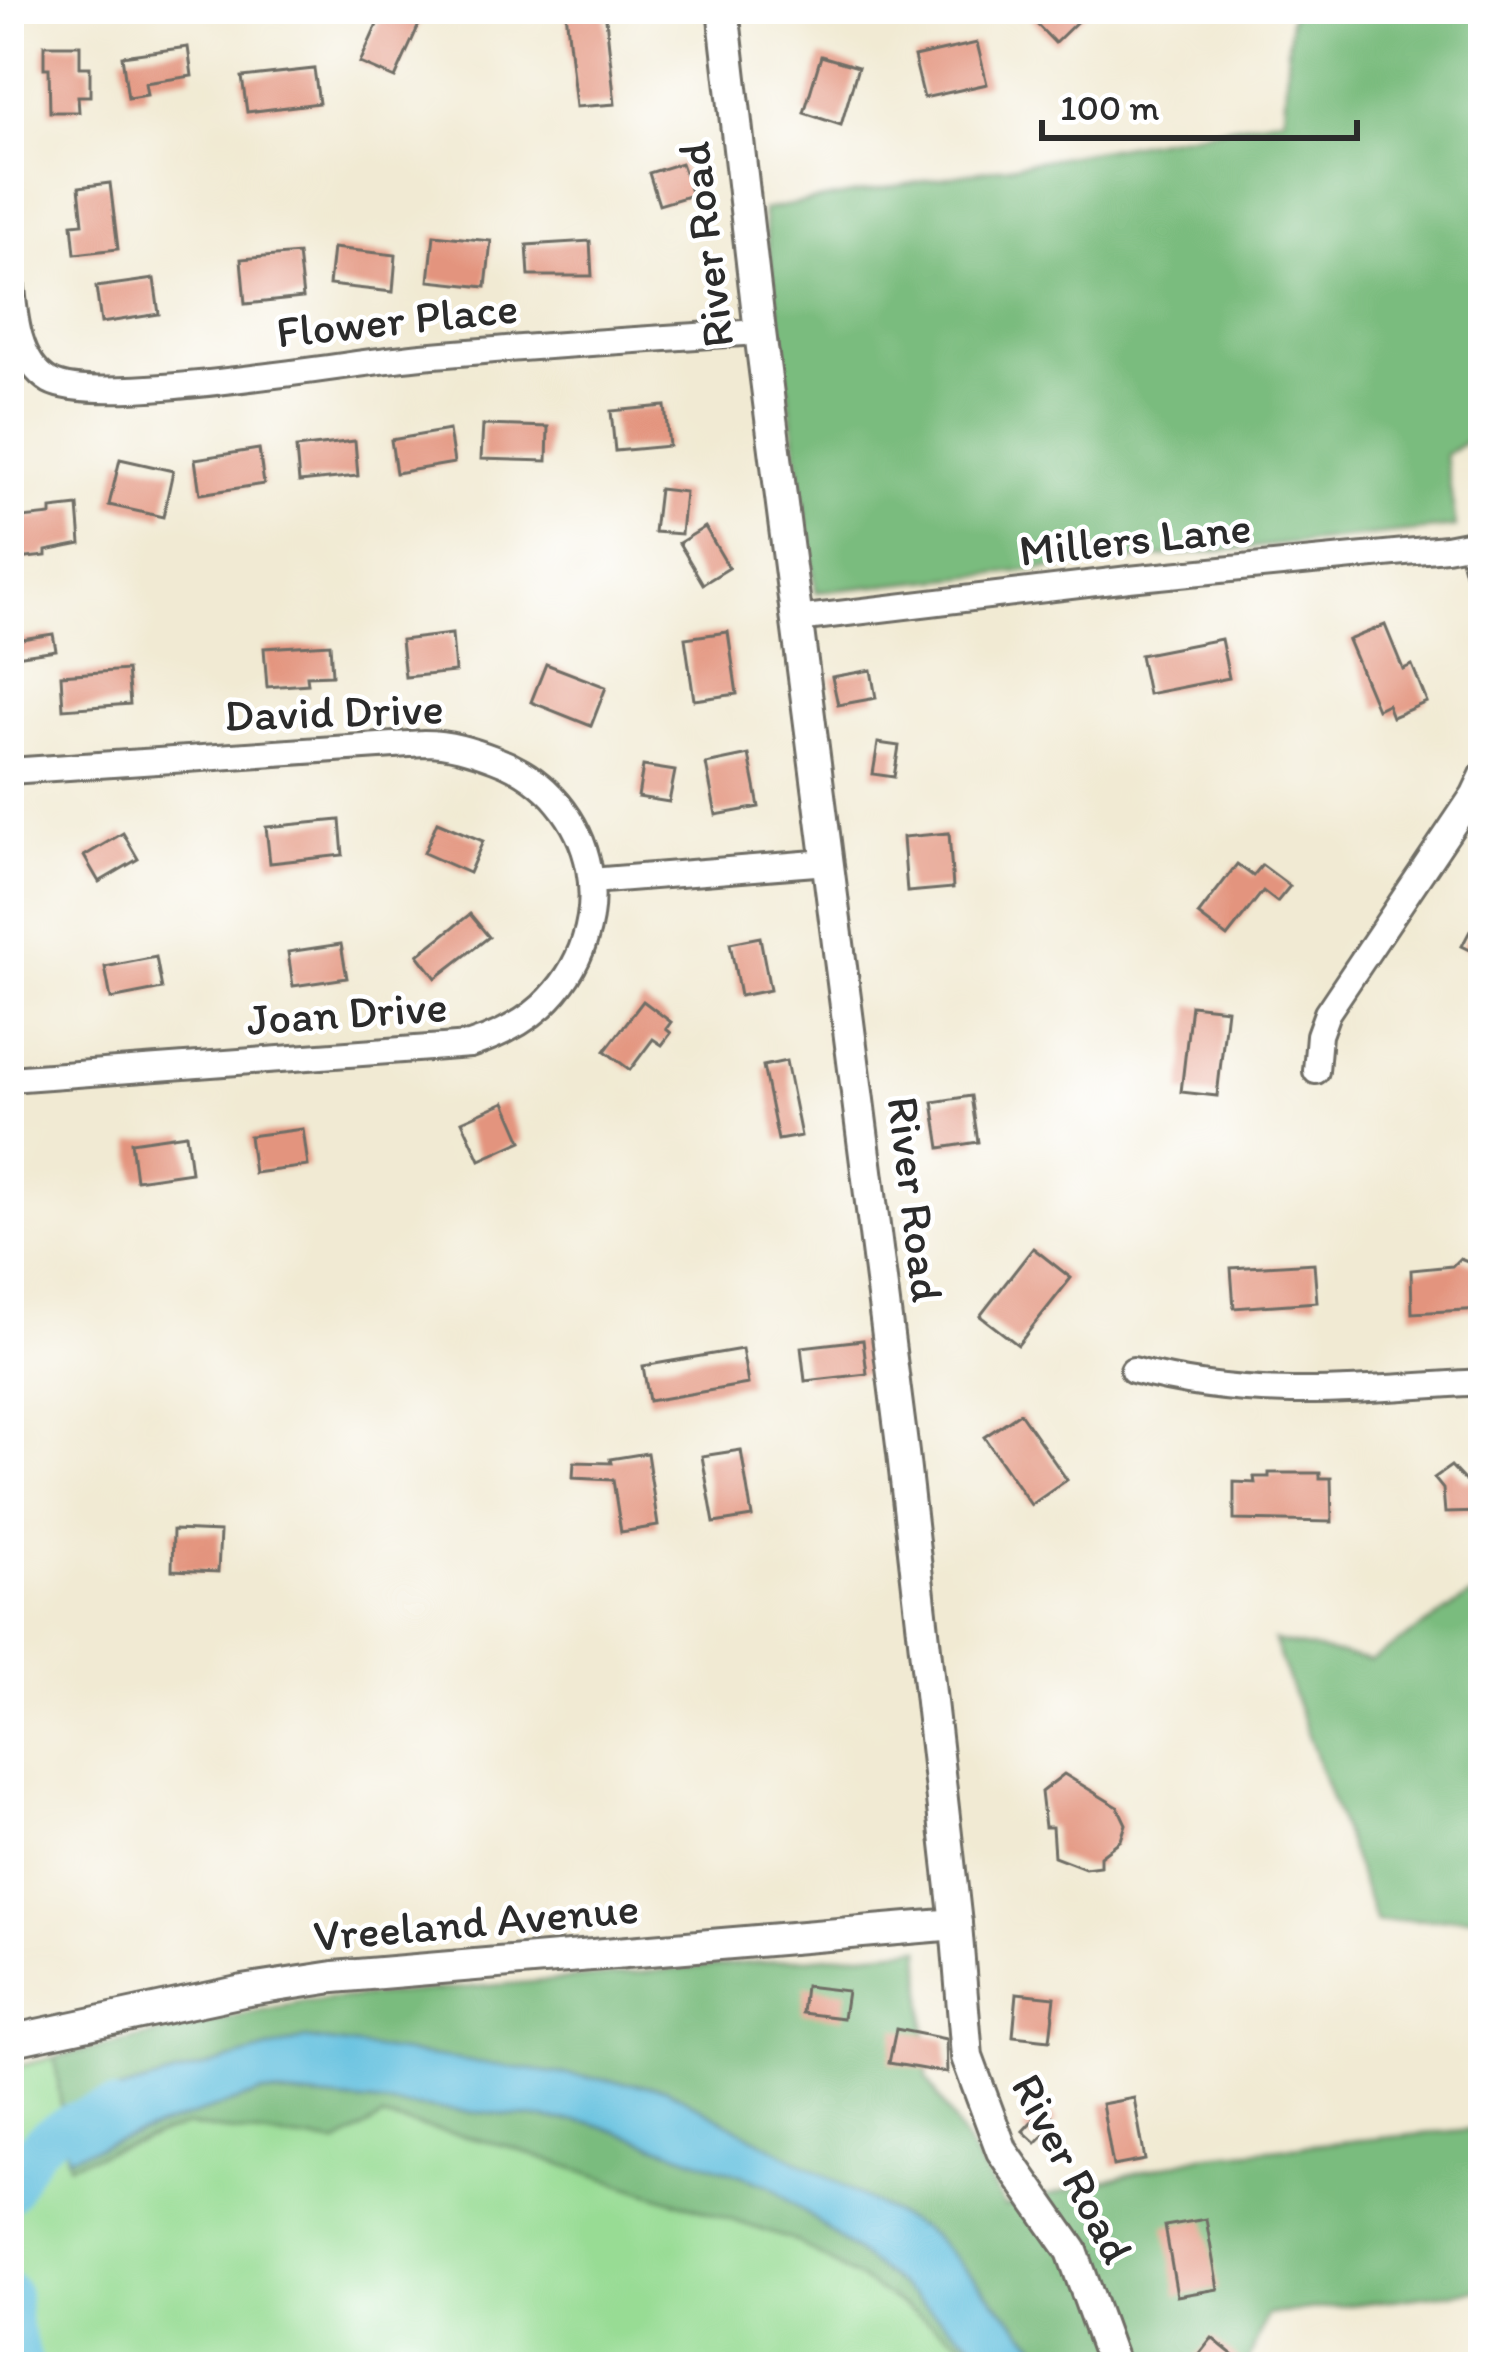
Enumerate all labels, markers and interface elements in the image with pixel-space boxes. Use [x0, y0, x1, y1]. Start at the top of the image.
scale bar [1042, 66, 1357, 140]
text: 100 m [1060, 86, 1159, 129]
street label: River Road [666, 139, 744, 351]
street label: Flower Place [274, 279, 520, 359]
street label: Millers Lane [1016, 499, 1254, 577]
street label: David Drive [223, 680, 445, 742]
street label: Joan Drive [245, 978, 449, 1046]
street label: River Road [877, 1093, 955, 1305]
street label: Vreeland Avenue [311, 1880, 641, 1962]
street label: River Road [1001, 2064, 1145, 2272]

